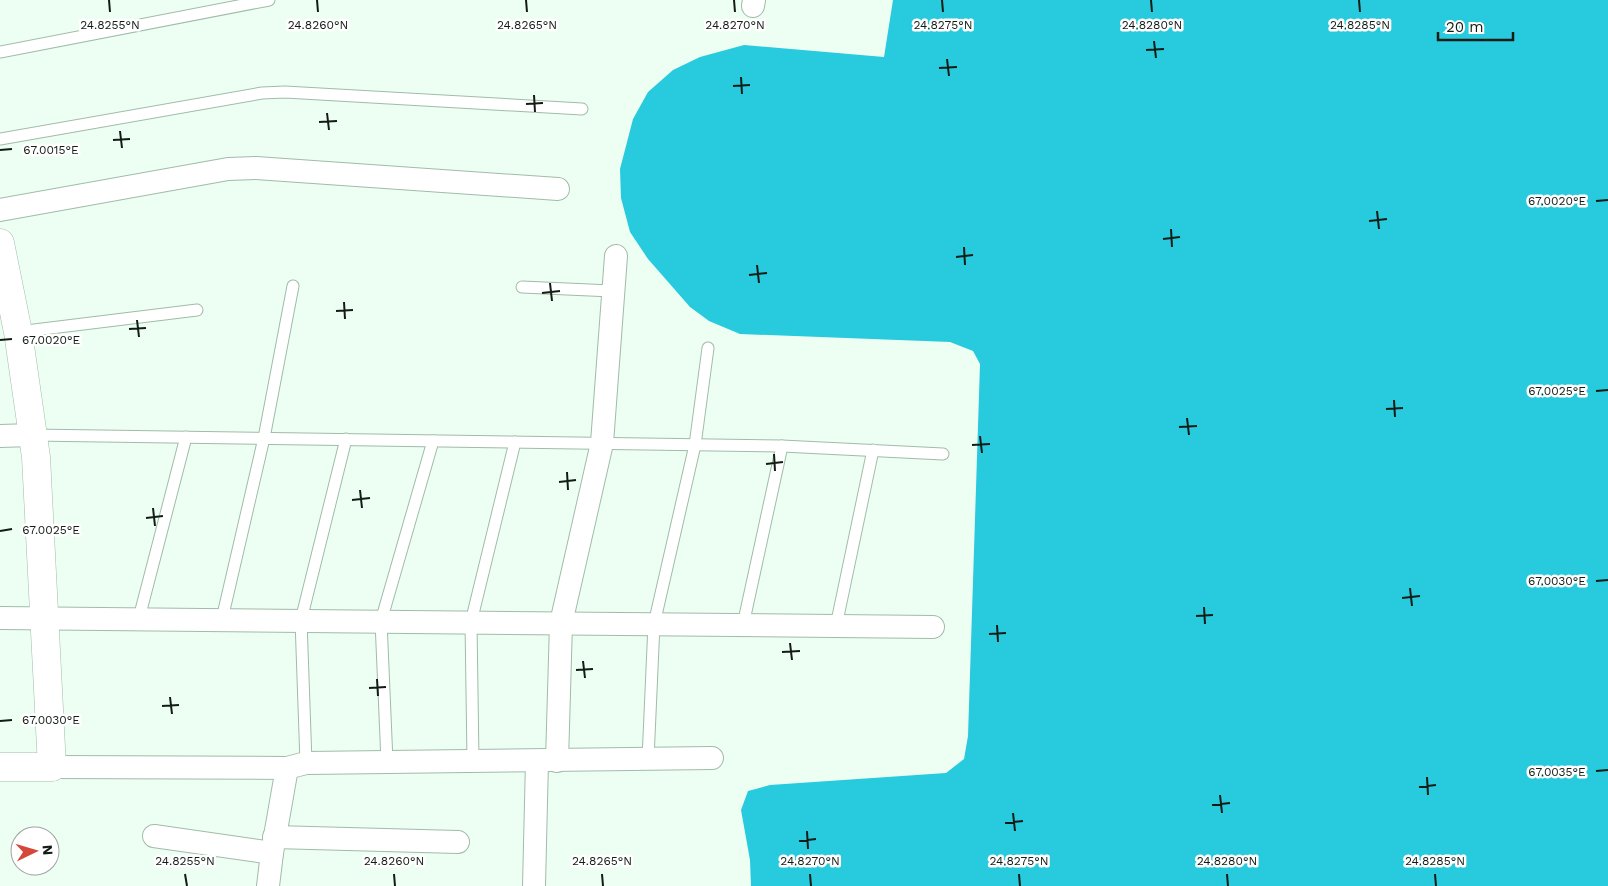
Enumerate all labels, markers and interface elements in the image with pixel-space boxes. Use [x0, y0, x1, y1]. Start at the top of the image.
scale bar [1438, 10, 1513, 42]
text: 24.8255°N [80, 18, 140, 32]
text: 24.8260°N [288, 18, 348, 32]
text: 24.8265°N [497, 18, 557, 32]
text: 24.8270°N [705, 18, 765, 32]
text: 24.8275°N [913, 18, 973, 32]
text: 24.8280°N [1122, 18, 1182, 32]
text: 24.8285°N [1330, 18, 1390, 32]
text: 20 m [1446, 18, 1484, 36]
text: 67.0015°E [23, 143, 79, 157]
text: 67.0020°E [1528, 194, 1586, 208]
text: 67.0020°E [22, 333, 80, 347]
text: 67.0025°E [1528, 384, 1586, 398]
text: 67.0025°E [22, 523, 80, 537]
text: 67.0030°E [1528, 574, 1586, 588]
text: 67.0030°E [22, 713, 80, 727]
text: 67.0035°E [1528, 765, 1586, 779]
north arrow [10, 826, 60, 876]
text: N [40, 844, 56, 856]
text: 24.8255°N [155, 854, 215, 868]
text: 24.8260°N [364, 854, 424, 868]
text: 24.8265°N [572, 854, 632, 868]
text: 24.8270°N [780, 854, 840, 868]
text: 24.8275°N [989, 854, 1049, 868]
text: 24.8280°N [1197, 854, 1257, 868]
text: 24.8285°N [1405, 854, 1465, 868]

